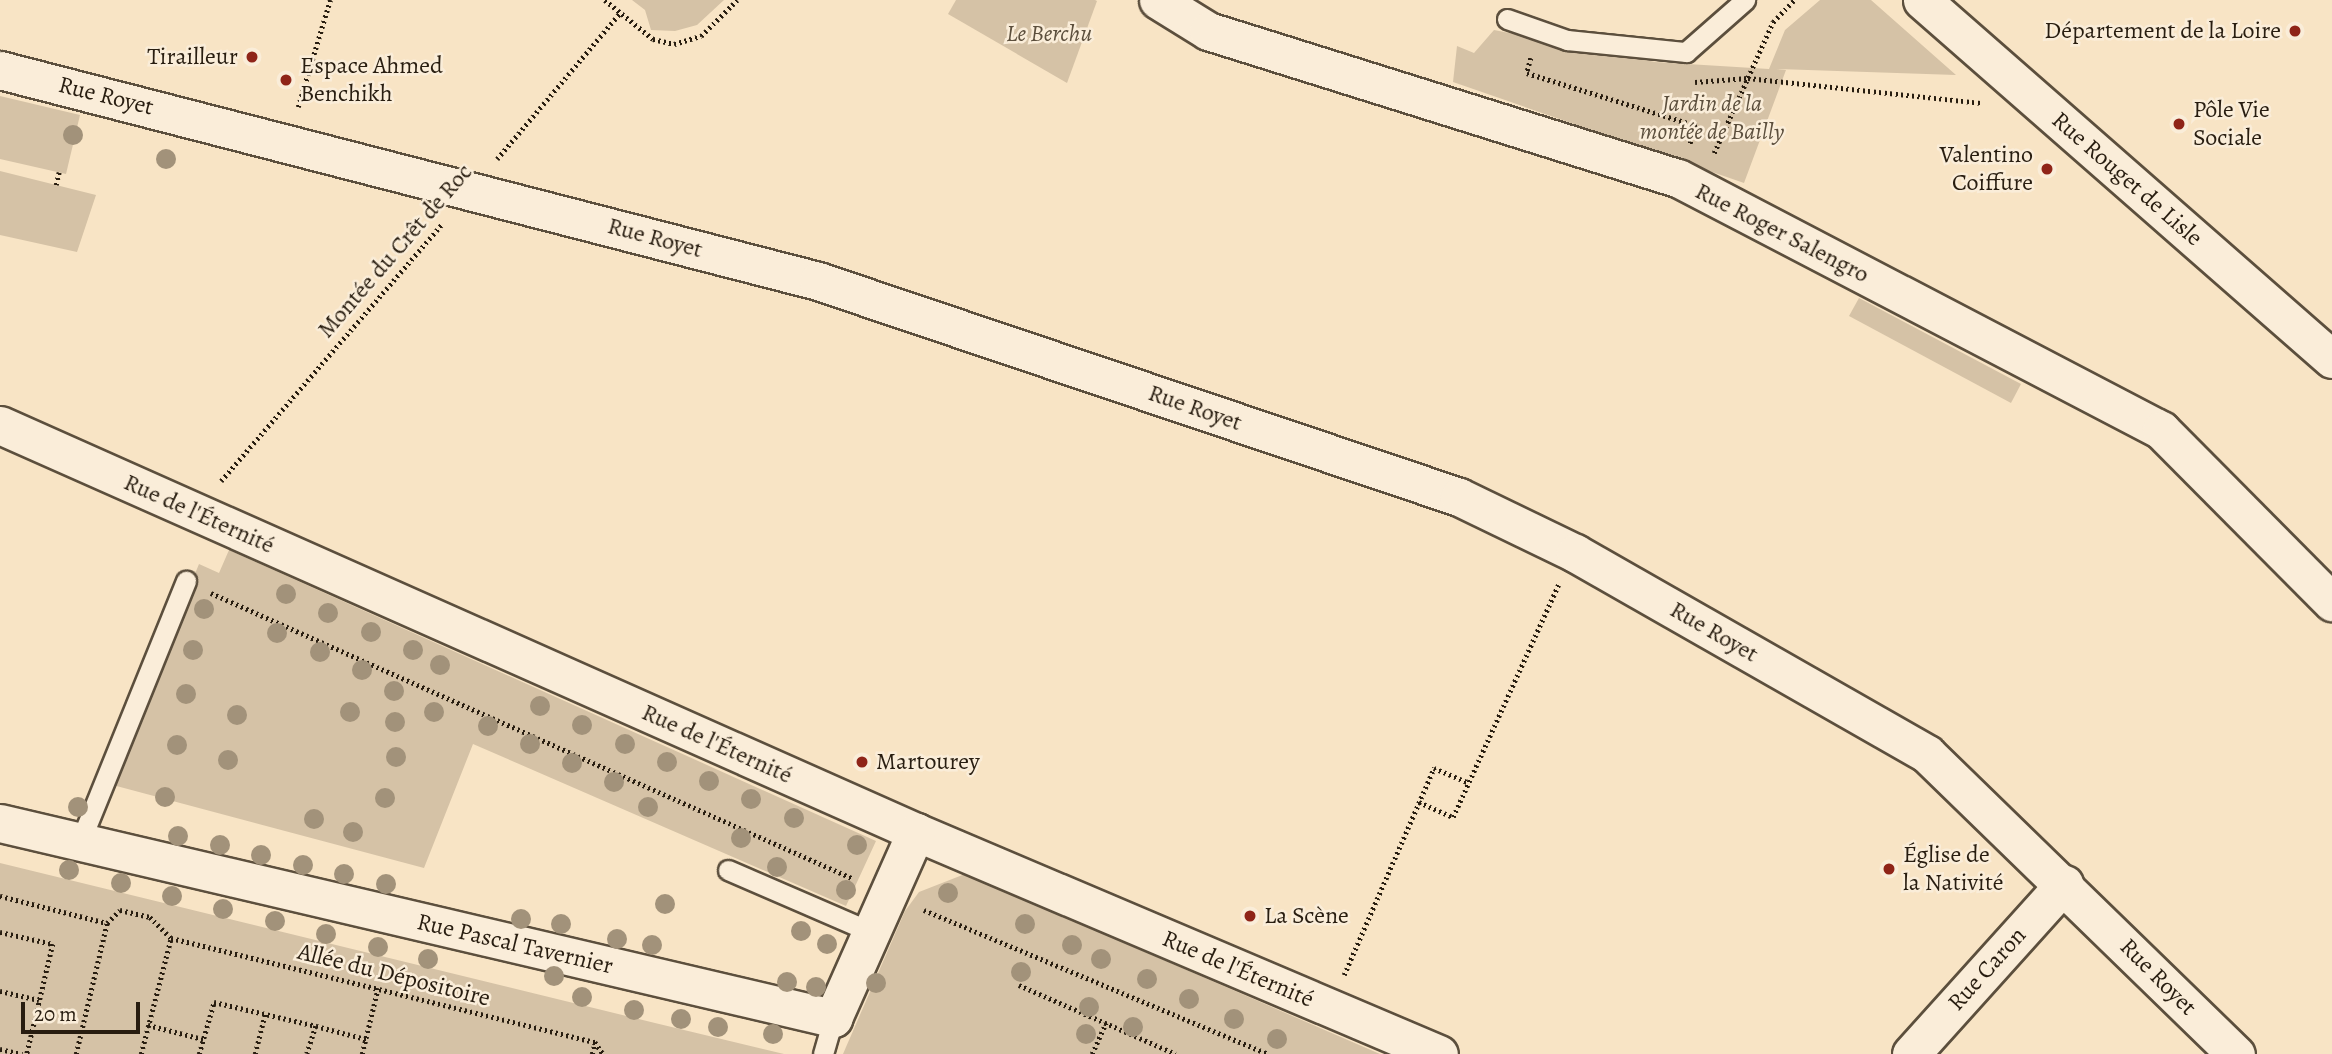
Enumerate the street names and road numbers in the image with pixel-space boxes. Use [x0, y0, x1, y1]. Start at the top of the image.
street label: Rue Royet [55, 70, 157, 122]
street label: Rue Rouget de Lisle [2046, 106, 2208, 252]
street label: Montée du Crêt de Roc [312, 158, 478, 344]
street label: Rue Roger Salengro [1690, 177, 1874, 289]
street label: Rue Royet [604, 212, 706, 264]
street label: Rue Royet [1144, 379, 1246, 437]
street label: Rue de l'Éternité [119, 468, 279, 560]
street label: Rue Royet [1665, 595, 1763, 669]
street label: Rue de l'Éternité [637, 698, 797, 790]
street label: Rue Pascal Tavernier [414, 907, 616, 981]
street label: Rue Caron [1942, 921, 2032, 1017]
street label: Rue de l'Éternité [1158, 924, 1318, 1014]
street label: Rue Royet [2114, 933, 2202, 1021]
street label: Allée du Dépositoire [295, 937, 493, 1013]

